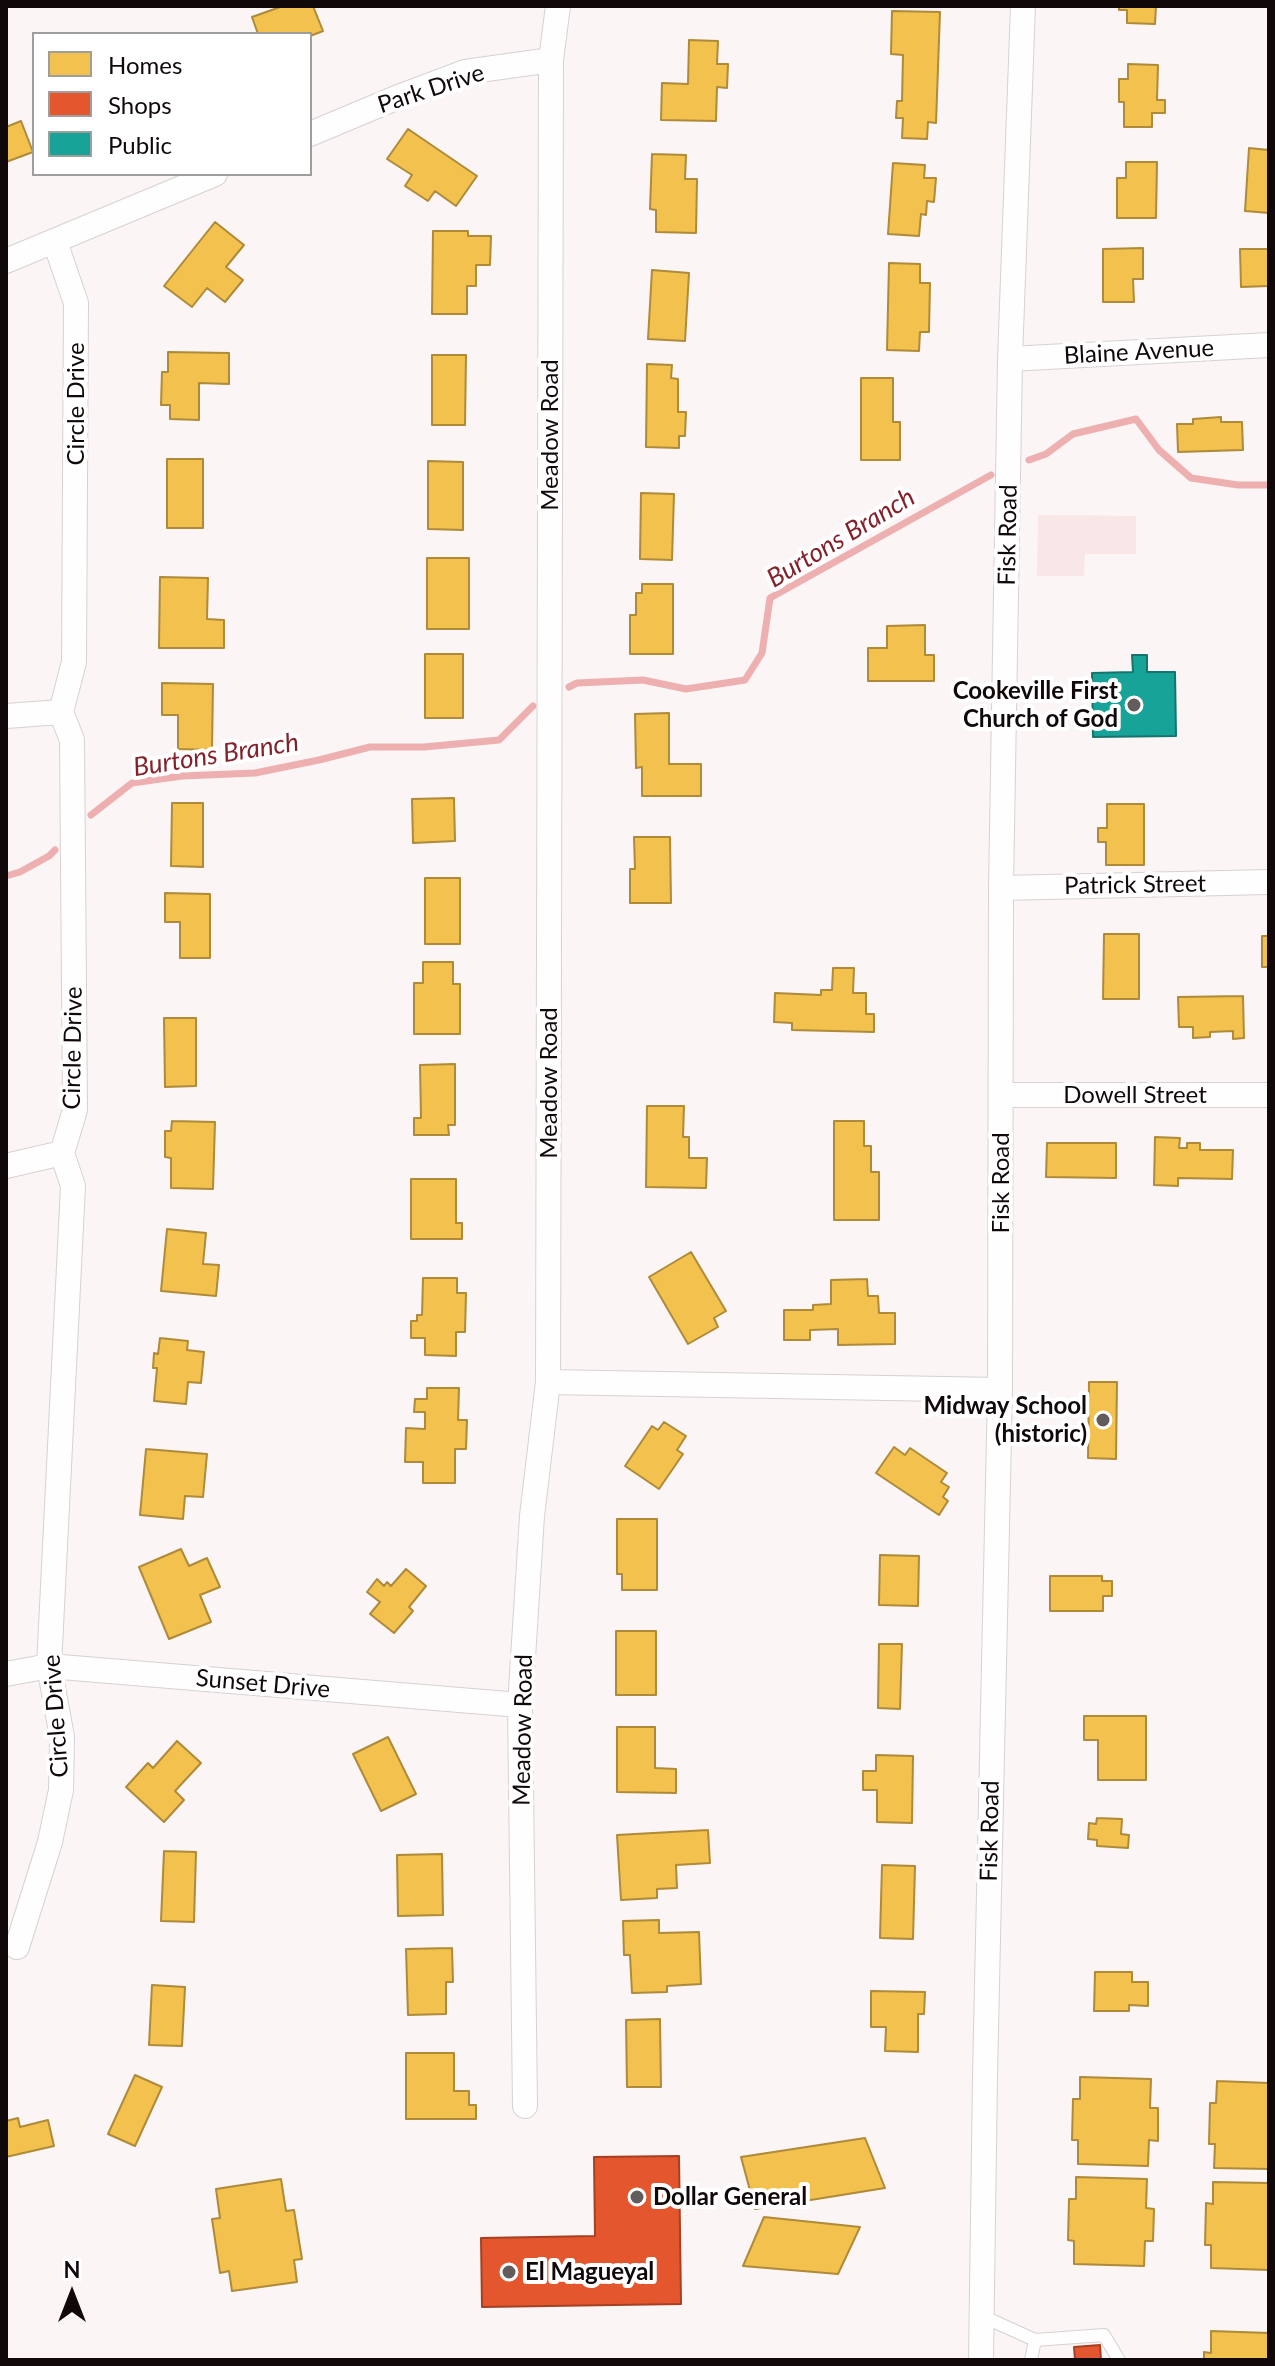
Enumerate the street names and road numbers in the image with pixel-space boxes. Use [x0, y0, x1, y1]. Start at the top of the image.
street label: Park Drive [374, 58, 488, 120]
street label: Blaine Avenue [1063, 334, 1215, 370]
street label: Circle Drive [62, 342, 90, 466]
street label: Meadow Road [536, 359, 564, 511]
street label: Fisk Road [993, 484, 1023, 586]
street label: Patrick Street [1064, 869, 1206, 901]
street label: Circle Drive [58, 986, 88, 1110]
street label: Meadow Road [535, 1007, 563, 1159]
street label: Dowell Street [1063, 1081, 1207, 1109]
street label: Fisk Road [987, 1132, 1015, 1234]
street label: Circle Drive [37, 1654, 75, 1778]
street label: Meadow Road [507, 1654, 539, 1806]
street label: Sunset Drive [195, 1664, 331, 1704]
street label: Fisk Road [975, 1780, 1005, 1882]

